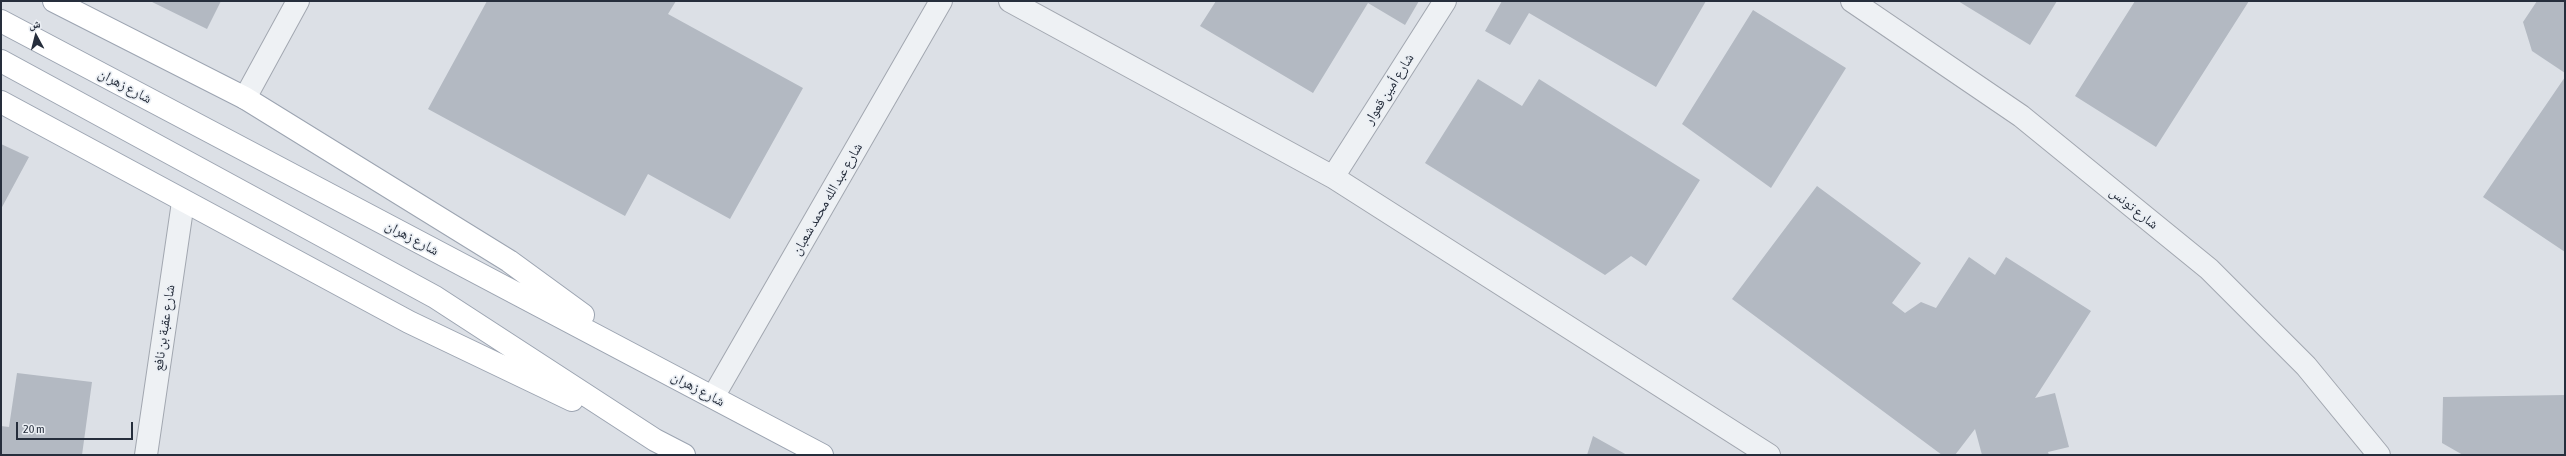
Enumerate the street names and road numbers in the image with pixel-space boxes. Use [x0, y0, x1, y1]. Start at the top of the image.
street label: شارع أمين قعوار [1361, 50, 1417, 128]
street label: شارع زهران [95, 65, 155, 107]
street label: شارع عبد الله محمد شعبان [788, 140, 866, 258]
street label: شارع تونس [2106, 183, 2162, 233]
street label: شارع زهران [382, 217, 442, 259]
street label: شارع عقبة بن نافع [150, 284, 178, 372]
street label: شارع زهران [668, 368, 728, 410]

